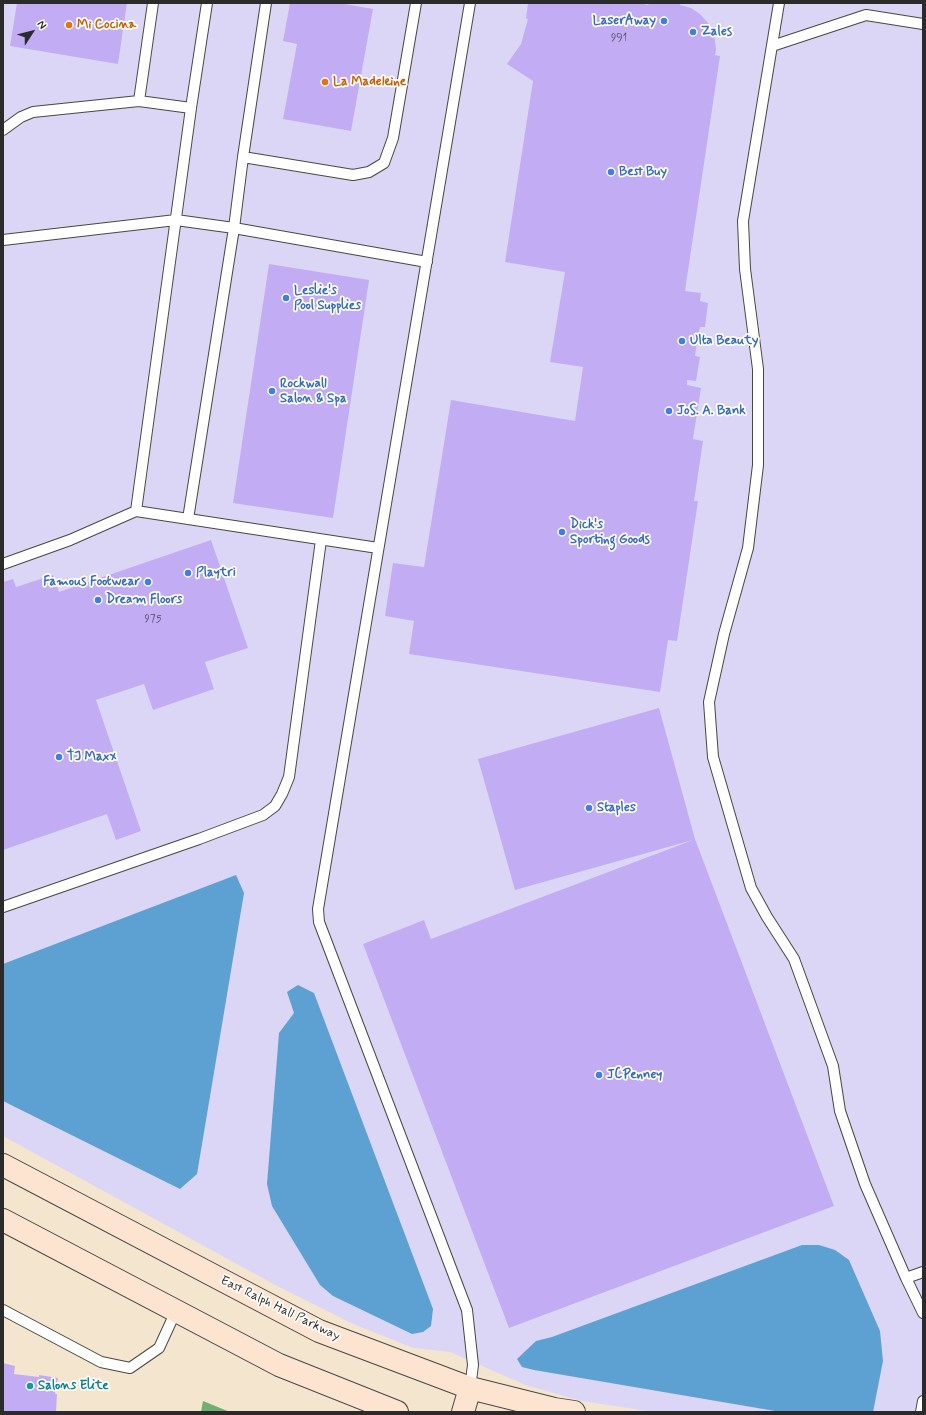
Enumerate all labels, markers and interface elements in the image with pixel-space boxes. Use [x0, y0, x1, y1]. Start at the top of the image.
north arrow [12, 12, 52, 52]
place label: LaserAway [593, 13, 656, 29]
marker: LaserAway [659, 16, 669, 26]
place label: Mi Cocina [77, 17, 136, 33]
text: N [34, 18, 50, 32]
marker: Mi Cocina [64, 20, 74, 30]
place label: Zales [701, 24, 732, 40]
marker: Zales [688, 27, 698, 37]
house number: 991 [611, 32, 627, 46]
place label: La Madeleine [333, 74, 406, 90]
marker: La Madeleine [320, 77, 330, 87]
place label: Best Buy [619, 164, 667, 180]
marker: Best Buy [606, 167, 616, 177]
place label: Leslie's Pool Supplies [294, 283, 361, 314]
marker: Leslie's Pool Supplies [281, 293, 291, 303]
place label: Ulta Beauty [690, 333, 758, 349]
marker: Ulta Beauty [677, 336, 687, 346]
place label: Rockwall Salon & Spa [280, 376, 347, 407]
marker: Rockwall Salon & Spa [267, 386, 277, 396]
place label: JoS. A. Bank [677, 403, 746, 419]
marker: JoS. A. Bank [664, 406, 674, 416]
place label: Dick's Sporting Goods [570, 517, 650, 548]
marker: Dick's Sporting Goods [557, 527, 567, 537]
place label: Playtri [196, 565, 236, 581]
marker: Playtri [183, 568, 193, 578]
place label: Famous Footwear [43, 574, 140, 590]
marker: Famous Footwear [143, 577, 153, 587]
place label: Dream Floors [106, 592, 182, 608]
marker: Dream Floors [93, 595, 103, 605]
house number: 975 [144, 613, 162, 627]
place label: TJ Maxx [67, 749, 116, 765]
marker: TJ Maxx [54, 752, 64, 762]
place label: Staples [597, 800, 636, 816]
marker: Staples [584, 803, 594, 813]
place label: JCPenney [607, 1067, 662, 1083]
marker: JCPenney [594, 1070, 604, 1080]
street label: East Ralph Hall Parkway [218, 1273, 342, 1345]
place label: Salons Elite [38, 1378, 109, 1394]
marker: Salons Elite [25, 1381, 35, 1391]

